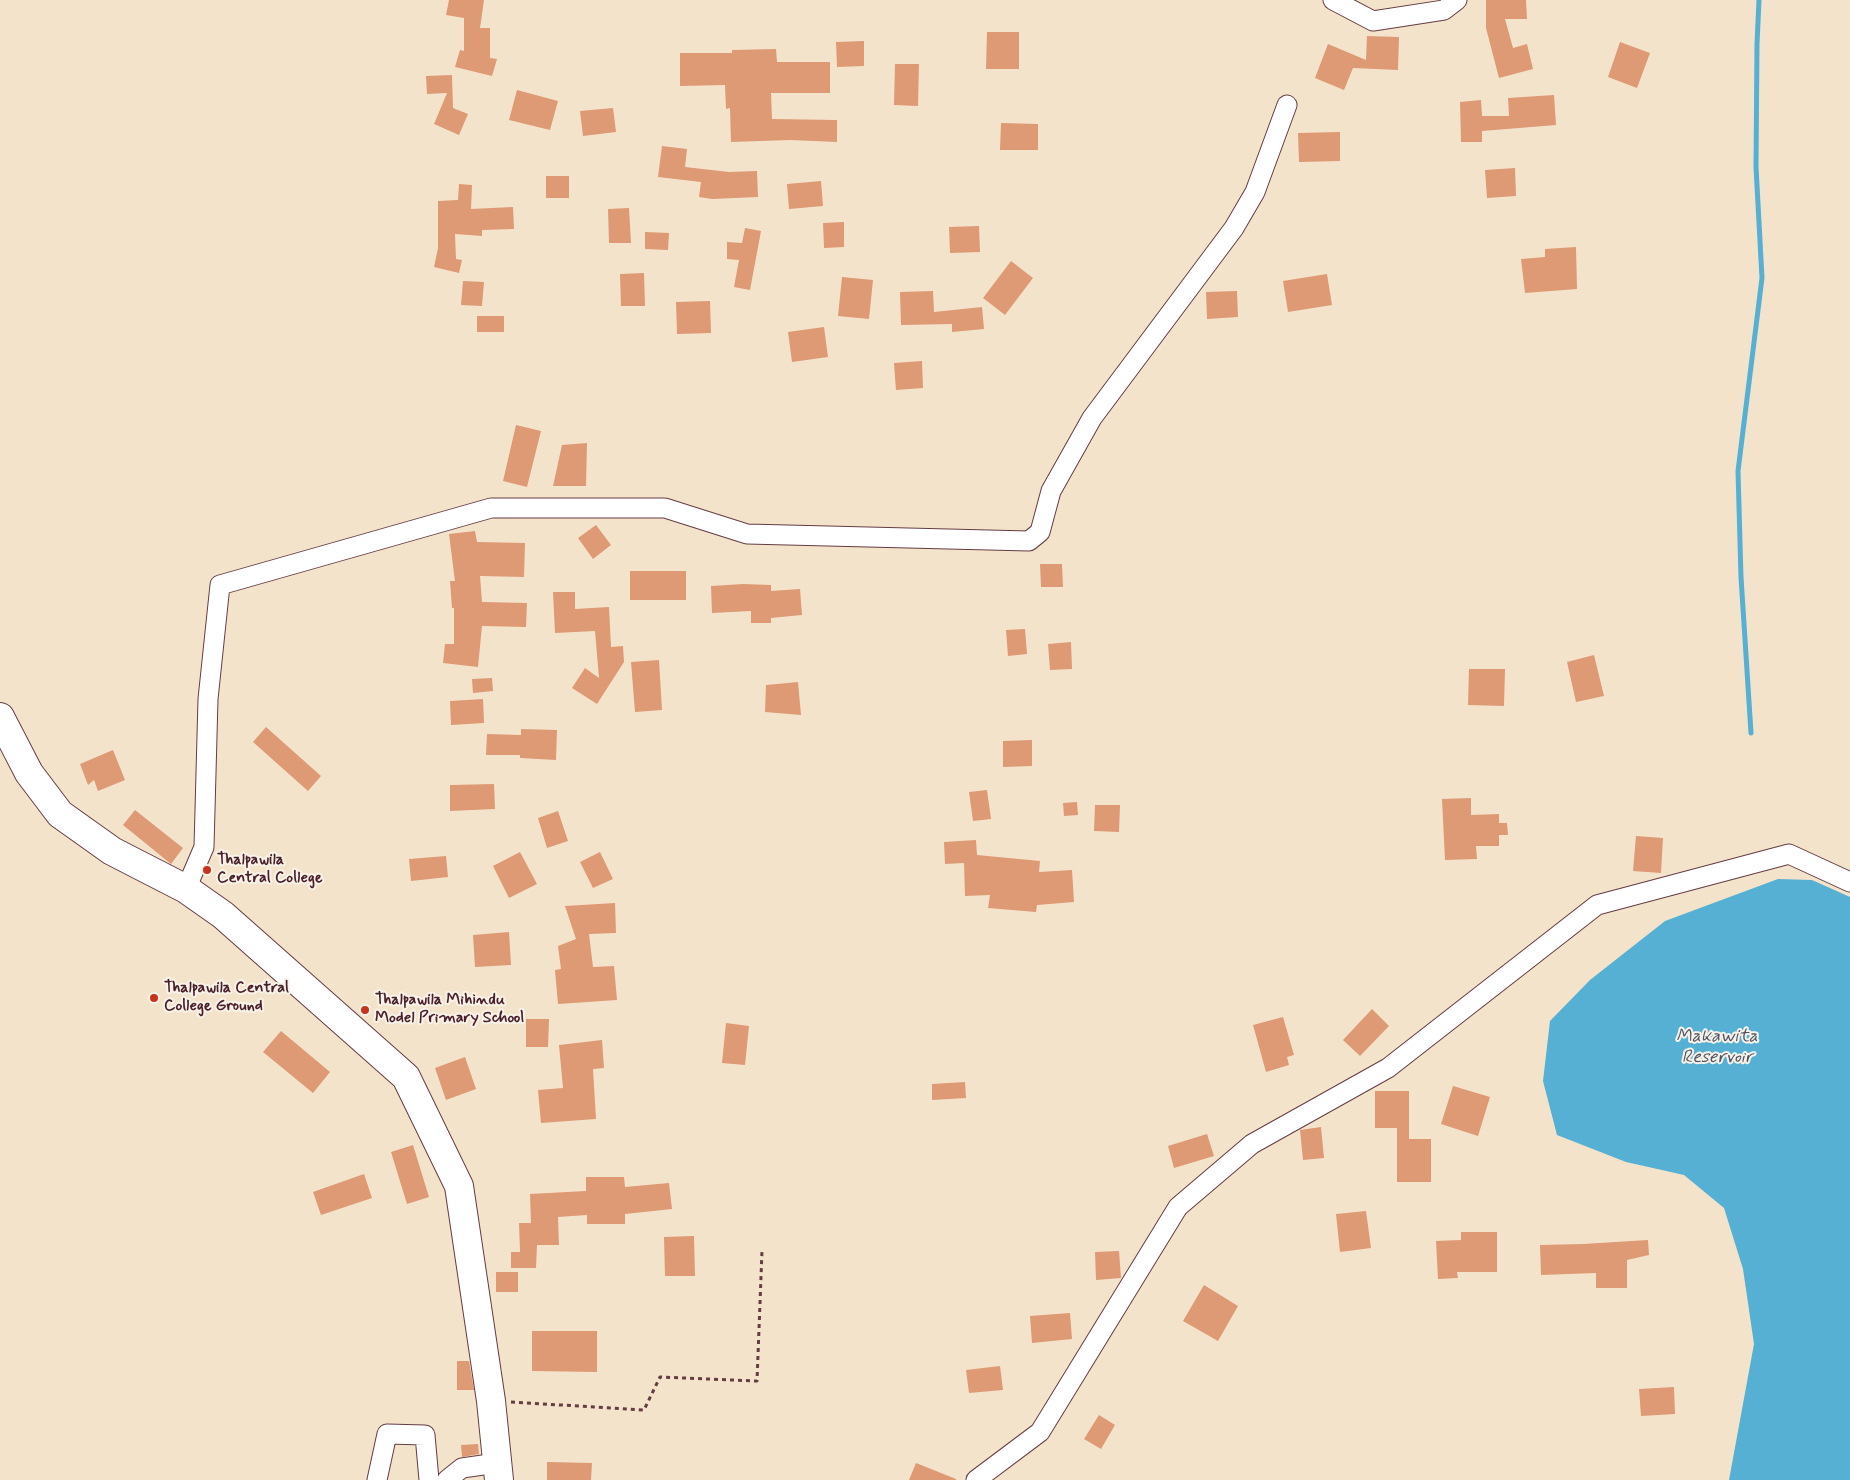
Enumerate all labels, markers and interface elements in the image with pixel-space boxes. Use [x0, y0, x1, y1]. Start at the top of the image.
place label: Thalpawila Central College [217, 851, 322, 889]
marker: Thalpawila Central College [201, 864, 213, 876]
place label: Thalpawila Central College Ground [164, 979, 289, 1017]
place label: Thalpawila Mihindu Model Primary School [375, 991, 524, 1029]
marker: Thalpawila Central College Ground [148, 992, 160, 1004]
marker: Thalpawila Mihindu Model Primary School [359, 1004, 371, 1016]
water label: Makawita Reservoir [1676, 1026, 1758, 1068]

